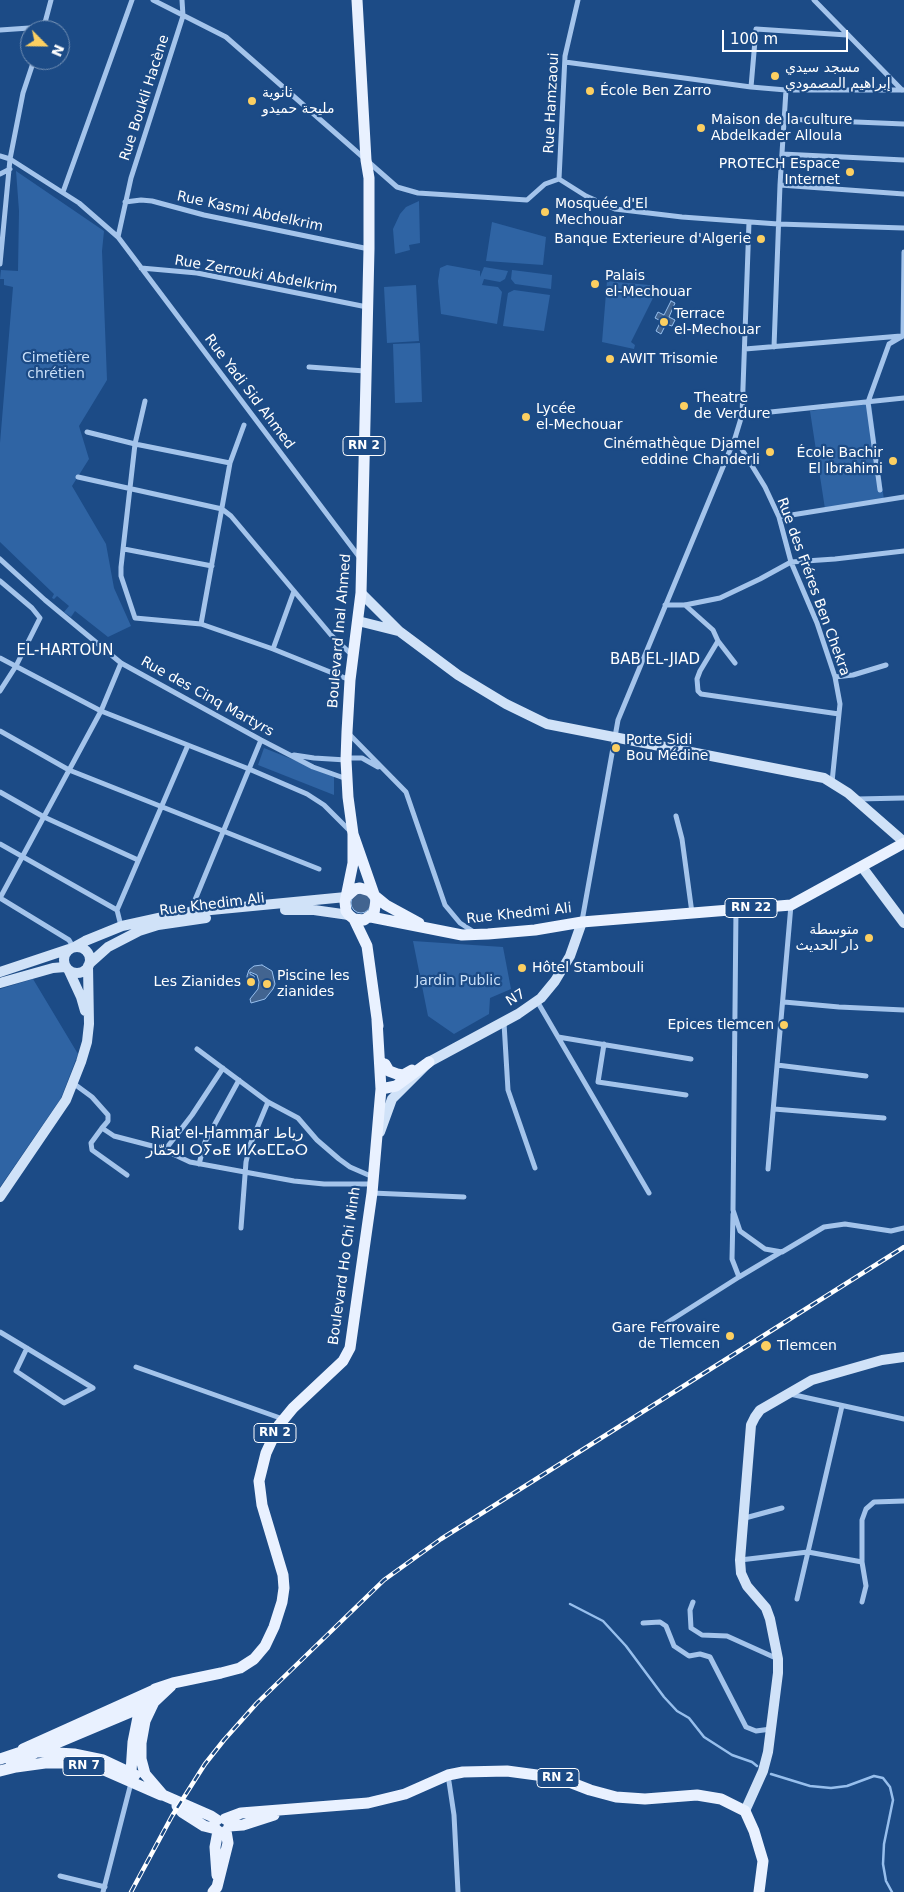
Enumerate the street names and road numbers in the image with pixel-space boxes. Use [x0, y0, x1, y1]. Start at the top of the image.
street label: Rue Boukli Hacène [117, 33, 173, 163]
street label: Rue Hamzaoui [541, 52, 563, 154]
street label: Rue Kasmi Abdelkrim [175, 188, 325, 236]
street label: Rue Zerrouki Abdelkrim [173, 252, 339, 298]
street label: Rue Yadi Sid Ahmed [200, 331, 298, 453]
road number: RN 2 [343, 436, 385, 456]
street label: Rue des Fréres Ben Chekra [773, 496, 853, 678]
street label: Boulevard Inal Ahmed [325, 553, 355, 709]
street label: Rue des Cinq Martyrs [138, 653, 276, 741]
street label: Rue Khedim Ali [158, 890, 266, 920]
road number: RN 22 [725, 898, 777, 918]
street label: Rue Khedmi Ali [465, 900, 573, 928]
street label: N7 [503, 986, 529, 1010]
street label: Boulevard Ho Chi Minh [326, 1186, 364, 1346]
road number: RN 2 [254, 1424, 296, 1442]
road number: RN 7 [63, 1756, 105, 1775]
road number: RN 2 [537, 1769, 579, 1788]

